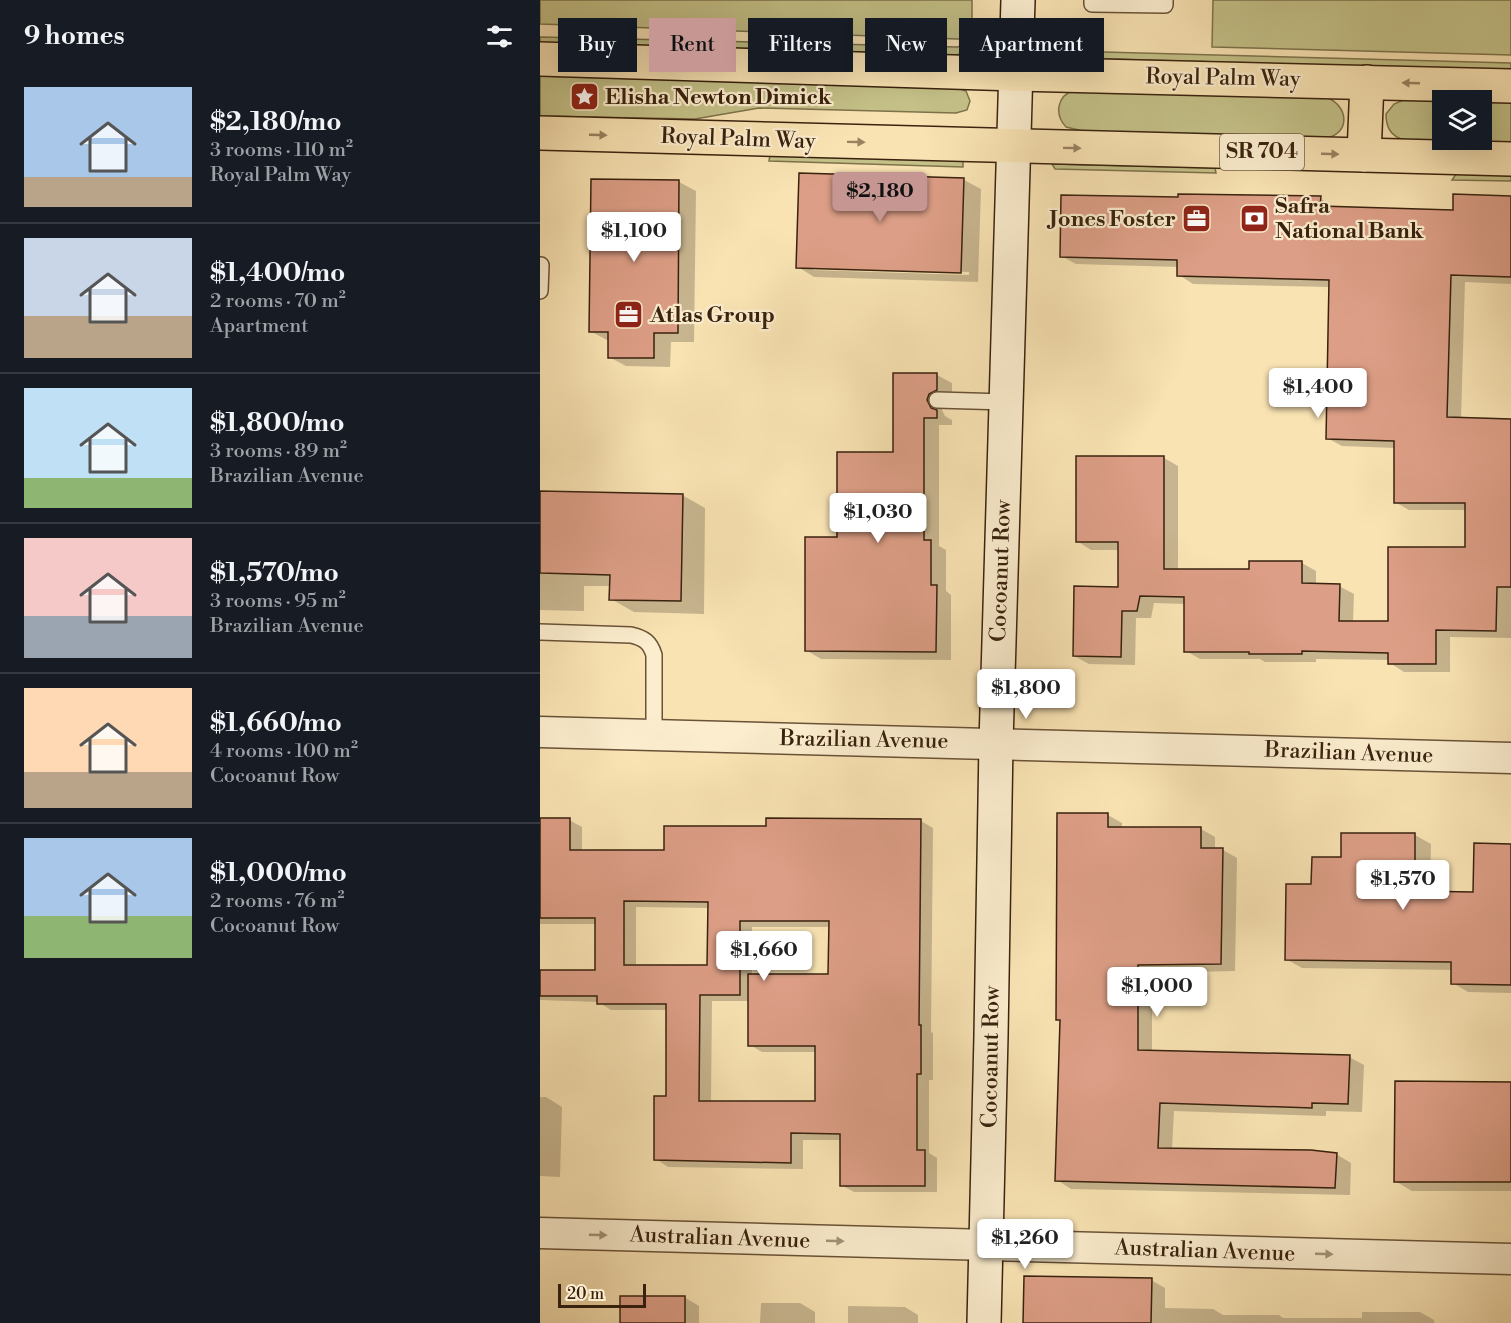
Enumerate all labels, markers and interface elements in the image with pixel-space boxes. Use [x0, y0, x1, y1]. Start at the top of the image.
chip: Buy [558, 18, 637, 72]
chip: Rent [649, 18, 736, 72]
chip: Filters [748, 18, 853, 72]
chip: New [865, 18, 947, 72]
chip: Apartment [959, 18, 1104, 72]
text: 9 homes [24, 20, 125, 52]
icon: filters [483, 20, 516, 53]
street label: Royal Palm Way [1145, 63, 1301, 93]
one-way arrow [1401, 78, 1420, 88]
place icon: Elisha Newton Dimick [568, 81, 600, 113]
place label: Elisha Newton Dimick [605, 84, 832, 111]
map controls [1432, 90, 1492, 150]
button: layers [1432, 90, 1492, 150]
text: $2,180/mo [210, 106, 341, 138]
icon: home [72, 111, 144, 183]
street label: Royal Palm Way [660, 123, 816, 155]
one-way arrow [589, 131, 608, 140]
road number: SR 704 [1220, 134, 1304, 170]
one-way arrow [847, 137, 866, 147]
text: 3 rooms · 110 m² [210, 138, 353, 163]
one-way arrow [1063, 143, 1082, 153]
one-way arrow [1321, 150, 1340, 159]
text: Royal Palm Way [210, 163, 351, 188]
pin: $2,180 [831, 172, 929, 223]
text: $2,180 [846, 179, 914, 204]
place label: Safra National Bank [1275, 193, 1424, 245]
office icon: Jones Foster [1181, 203, 1213, 235]
bank icon: Safra National Bank [1238, 203, 1270, 235]
place label: Jones Foster [1046, 206, 1176, 233]
pin: $1,100 [585, 212, 683, 263]
text: $1,100 [601, 219, 667, 244]
text: $1,400/mo [210, 257, 345, 289]
icon: home [72, 262, 144, 334]
text: 2 rooms · 70 m² [210, 289, 346, 314]
office icon: Atlas Group [613, 299, 645, 331]
place label: Atlas Group [649, 302, 775, 329]
text: Apartment [210, 314, 308, 339]
pin: $1,400 [1269, 368, 1367, 419]
text: $1,400 [1283, 375, 1353, 400]
text: $1,800/mo [210, 407, 345, 439]
icon: home [72, 412, 144, 484]
text: 3 rooms · 89 m² [210, 439, 347, 464]
text: Brazilian Avenue [210, 464, 364, 489]
pin: $1,030 [829, 493, 927, 544]
street label: Cocoanut Row [985, 499, 1017, 643]
text: $1,030 [844, 500, 913, 525]
text: $1,570/mo [210, 557, 339, 589]
icon: home [72, 562, 144, 634]
text: 3 rooms · 95 m² [210, 589, 346, 614]
text: Brazilian Avenue [210, 614, 364, 639]
pin: $1,800 [977, 669, 1075, 720]
text: $1,800 [991, 676, 1061, 701]
text: $1,660/mo [210, 707, 342, 739]
icon: home [72, 712, 144, 784]
street label: Brazilian Avenue [778, 725, 949, 755]
street label: Brazilian Avenue [1263, 737, 1434, 769]
text: 4 rooms · 100 m² [210, 739, 358, 764]
text: Cocoanut Row [210, 764, 339, 789]
text: $1,000/mo [210, 857, 347, 889]
pin: $1,570 [1354, 860, 1452, 911]
icon: home [72, 862, 144, 934]
text: $1,570 [1370, 867, 1436, 892]
text: 2 rooms · 76 m² [210, 889, 344, 914]
text: Cocoanut Row [210, 914, 339, 939]
pin: $1,660 [715, 931, 813, 982]
text: $1,660 [730, 938, 798, 963]
pin: $1,000 [1108, 967, 1206, 1018]
text: $1,000 [1121, 974, 1193, 999]
street label: Cocoanut Row [976, 985, 1006, 1128]
pin: $1,260 [976, 1219, 1074, 1270]
street label: Australian Avenue [628, 1221, 811, 1255]
text: $1,260 [991, 1226, 1059, 1251]
one-way arrow [589, 1230, 608, 1239]
street label: Australian Avenue [1113, 1234, 1296, 1268]
one-way arrow [826, 1236, 845, 1246]
one-way arrow [1315, 1250, 1334, 1259]
scale bar [558, 1281, 646, 1308]
text: 20 m [567, 1284, 604, 1304]

